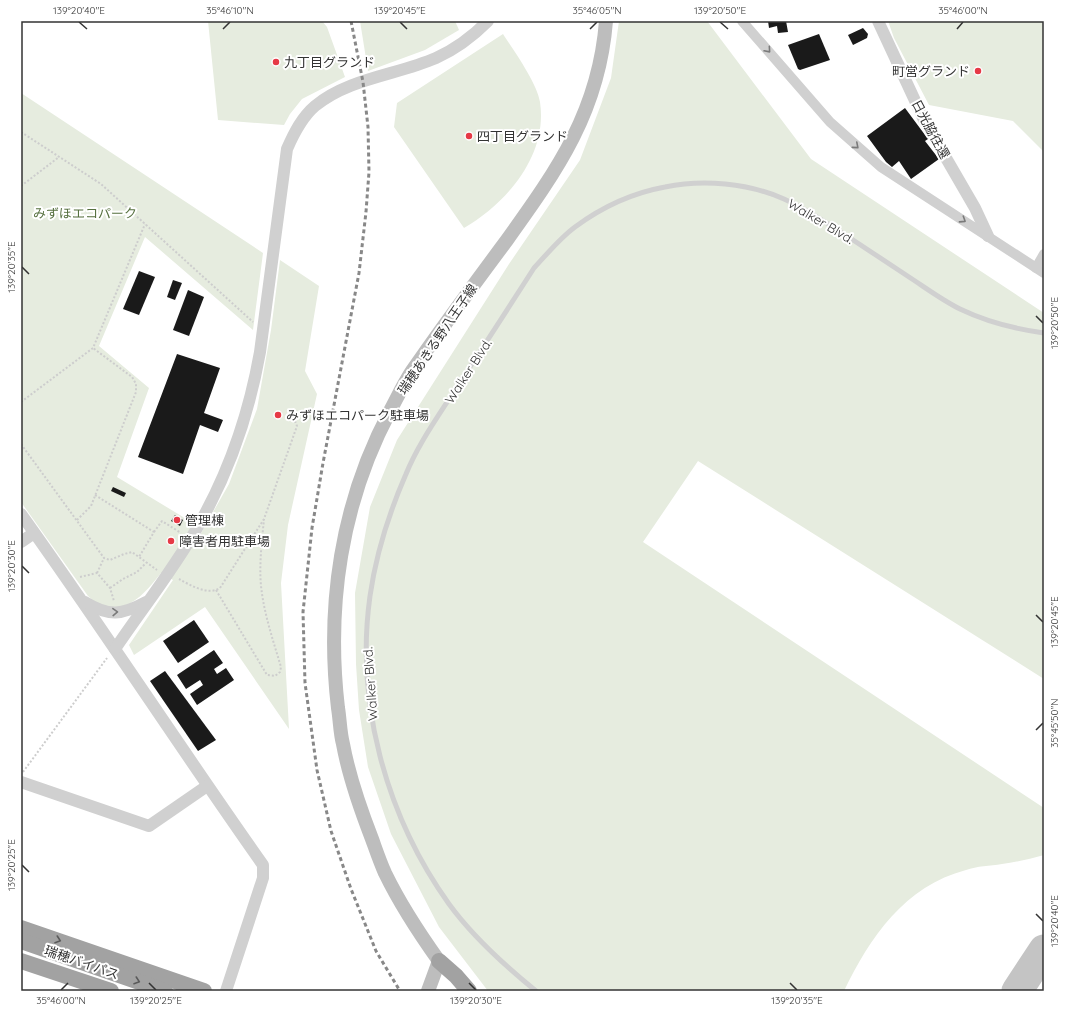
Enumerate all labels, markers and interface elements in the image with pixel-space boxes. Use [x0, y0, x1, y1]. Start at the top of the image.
text: 139°20'40"E [53, 4, 105, 17]
text: 35°46'10"N [206, 4, 254, 17]
text: 139°20'45"E [374, 4, 426, 17]
text: 35°46'05"N [572, 4, 622, 17]
text: 139°20'50"E [694, 4, 746, 17]
text: 35°46'00"N [938, 4, 988, 17]
one-way arrow [763, 46, 770, 53]
place label: 九丁目グランド [284, 54, 375, 70]
marker: 九丁目グランド [271, 57, 281, 67]
place label: 町営グランド [892, 63, 970, 79]
marker: 町営グランド [973, 66, 983, 76]
street label: 日光脇往還 [909, 97, 953, 161]
place label: 四丁目グランド [477, 128, 568, 144]
marker: 四丁目グランド [464, 131, 474, 141]
one-way arrow [851, 141, 859, 148]
street label: Walker Blvd. [785, 195, 857, 247]
park label: みずほエコパーク [33, 205, 137, 221]
one-way arrow [959, 215, 966, 222]
text: 139°20'35"E [5, 241, 18, 293]
street label: 瑞穂あきる野八王子線 [394, 281, 480, 397]
text: 139°20'50"E [1048, 297, 1061, 349]
street label: Walker Blvd. [441, 336, 495, 406]
place label: みずほエコパーク駐車場 [286, 407, 429, 423]
marker: みずほエコパーク駐車場 [273, 410, 283, 420]
place label: 管理棟 [185, 512, 224, 528]
marker: 管理棟 [172, 515, 182, 525]
place label: 障害者用駐車場 [179, 533, 270, 549]
marker: 障害者用駐車場 [166, 536, 176, 546]
text: 139°20'30"E [5, 540, 18, 592]
text: 139°20'45"E [1048, 596, 1061, 648]
one-way arrow [111, 608, 118, 617]
street label: Walker Blvd. [359, 647, 381, 721]
text: 35°45'50"N [1048, 698, 1061, 748]
text: 139°20'25"E [5, 839, 18, 891]
text: 139°20'40"E [1048, 895, 1061, 947]
one-way arrow [54, 935, 61, 944]
street label: 瑞穂バイパス [43, 942, 121, 982]
one-way arrow [134, 977, 141, 985]
text: 35°46'00"N [36, 994, 86, 1007]
text: 139°20'25"E [130, 994, 182, 1007]
text: 139°20'30"E [450, 994, 502, 1007]
text: 139°20'35"E [771, 994, 823, 1007]

